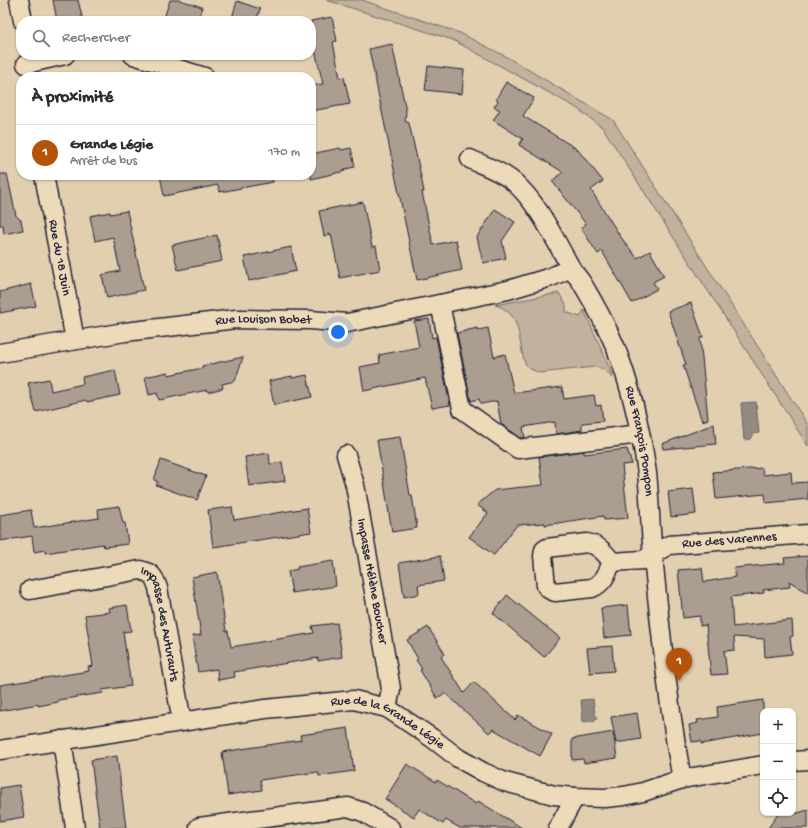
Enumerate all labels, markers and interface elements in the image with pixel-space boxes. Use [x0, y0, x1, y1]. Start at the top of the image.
search box [16, 16, 316, 60]
icon: search [30, 27, 52, 49]
text: Rechercher [62, 29, 130, 47]
text: À proximité [32, 88, 113, 108]
text: Grande Légie [70, 136, 153, 154]
text: 1 [42, 145, 48, 160]
text: 170 m [268, 145, 300, 160]
text: Arrêt de bus [70, 154, 137, 169]
street label: Rue du 18 Juin [45, 218, 74, 298]
street label: Rue Louison Bobet [215, 311, 313, 329]
your location [328, 322, 348, 342]
street label: Rue François Pompon [622, 385, 657, 498]
street label: Impasse Hélène Boucher [354, 517, 391, 647]
street label: Rue des Varennes [682, 529, 778, 551]
street label: Impasse des Auturauts [139, 563, 182, 683]
pin: 1 [666, 648, 692, 681]
street label: Rue de la Grande Légie [330, 693, 448, 753]
map controls [760, 708, 796, 816]
button: + [760, 708, 796, 744]
button: − [760, 744, 796, 780]
button: locate [760, 780, 796, 816]

